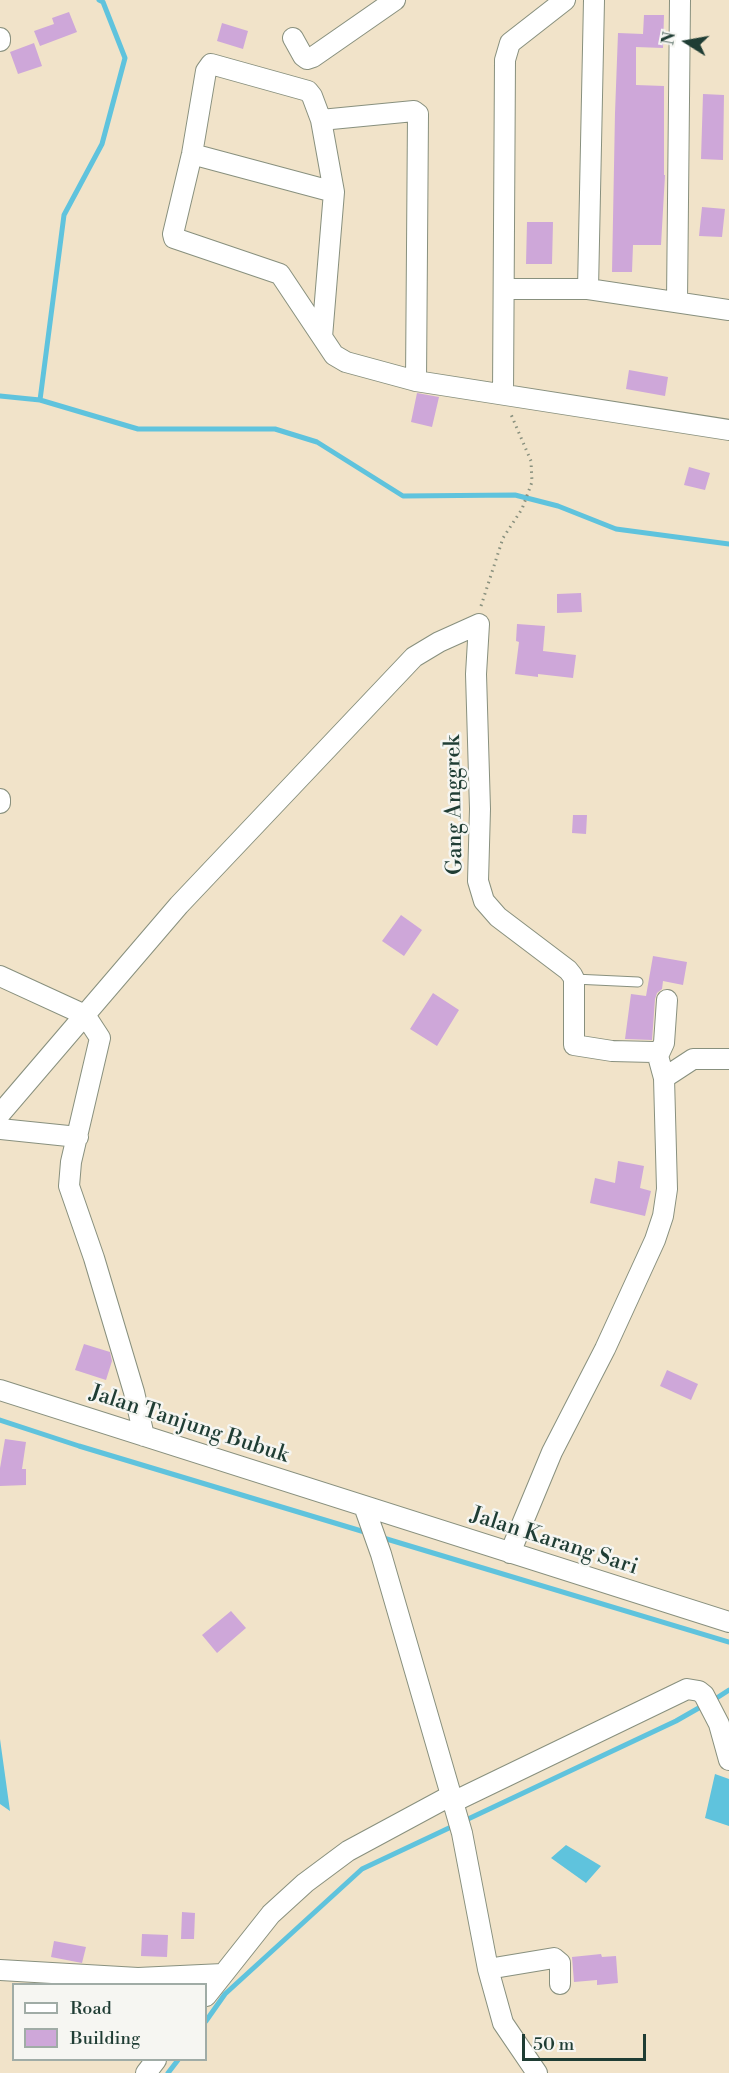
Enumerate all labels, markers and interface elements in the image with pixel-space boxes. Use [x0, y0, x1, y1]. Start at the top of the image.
north arrow [657, 12, 717, 72]
text: N [658, 30, 680, 47]
street label: Gang Anggrek [441, 735, 469, 875]
street label: Jalan Tanjung Bubuk [86, 1380, 292, 1470]
street label: Jalan Karang Sari [467, 1503, 641, 1581]
legend [12, 1983, 207, 2061]
text: Road [70, 1997, 112, 2020]
scale bar [525, 2022, 650, 2060]
text: Building [70, 2027, 140, 2050]
text: 50 m [533, 2033, 574, 2056]

